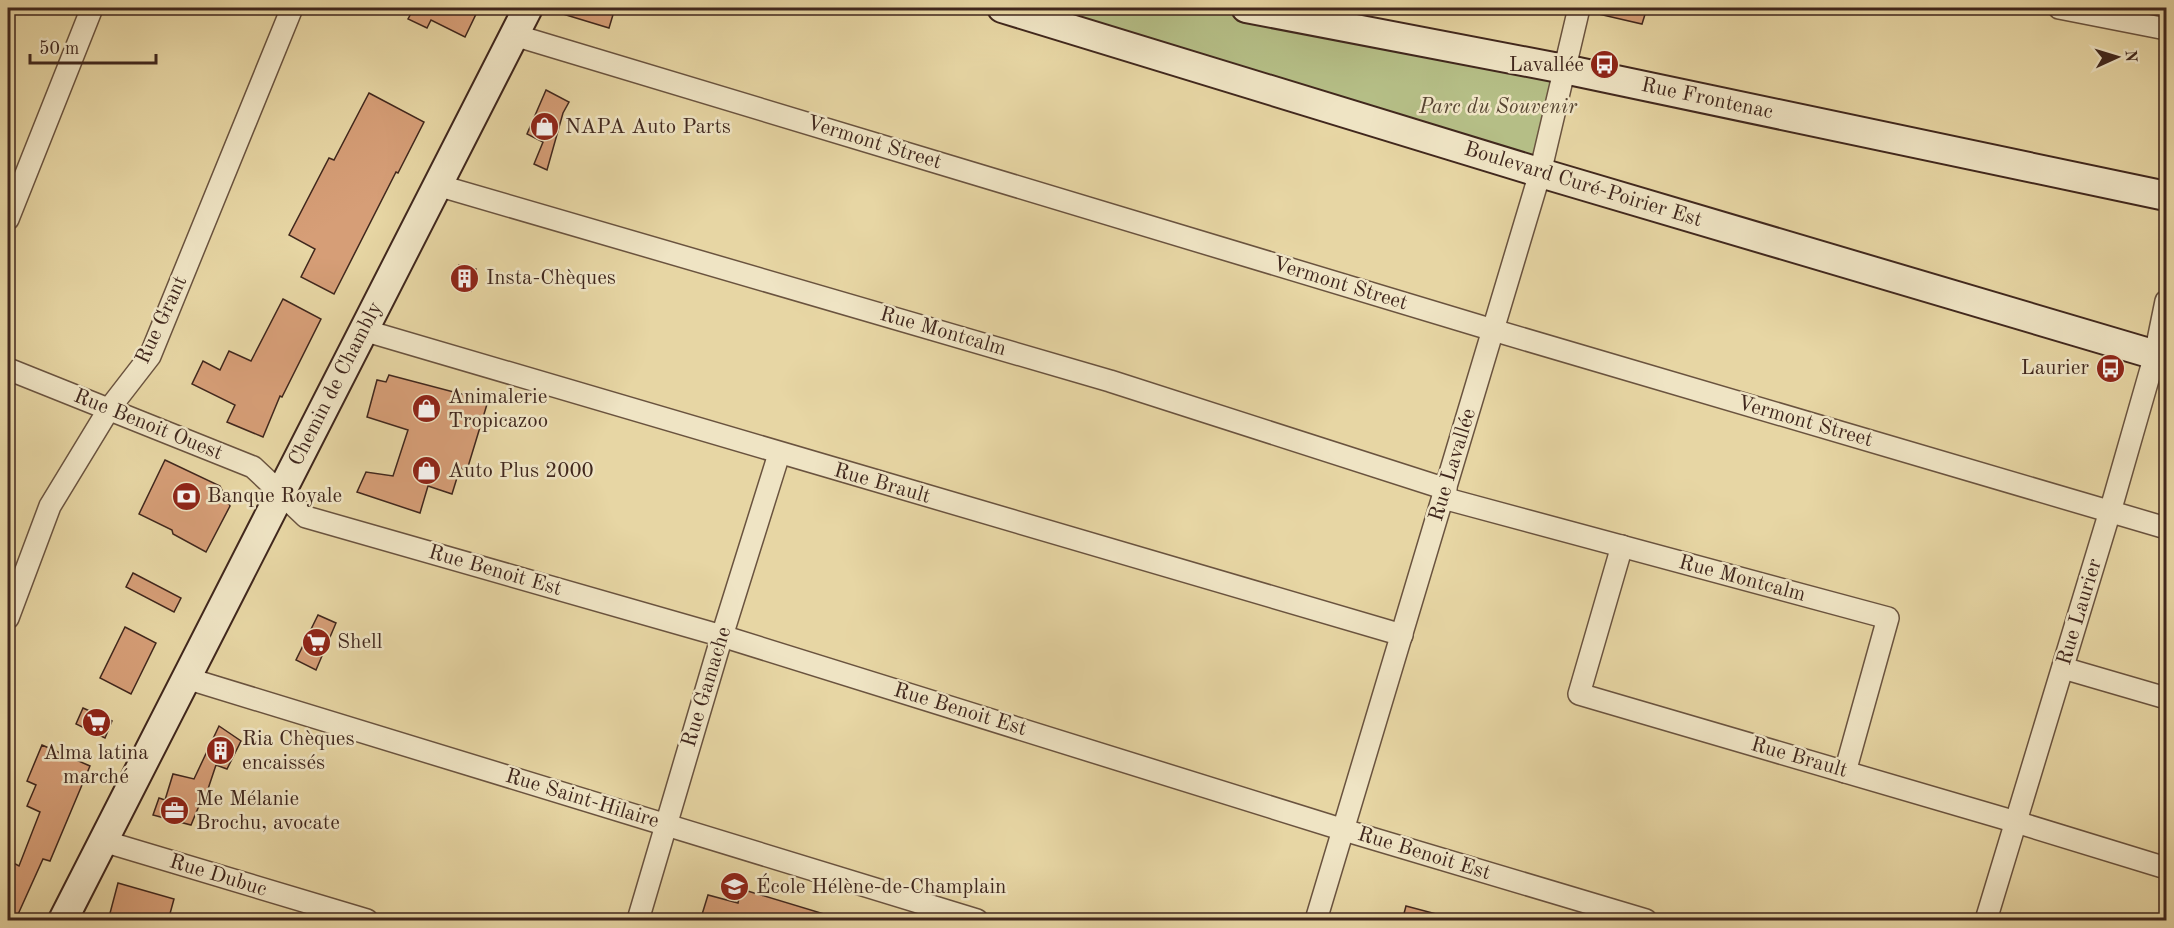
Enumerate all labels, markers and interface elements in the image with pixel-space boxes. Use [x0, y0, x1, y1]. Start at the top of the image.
scale bar [30, 27, 156, 65]
north arrow [2087, 27, 2147, 87]
text: 50 m [39, 40, 79, 58]
bus stop icon: Lavallée [1589, 49, 1621, 81]
text: N [2122, 49, 2138, 64]
place label: Lavallée [1509, 55, 1584, 76]
street label: Rue Frontenac [1639, 75, 1775, 123]
park label: Parc du Souvenir [1418, 97, 1578, 118]
shop icon: NAPA Auto Parts [528, 111, 560, 143]
street label: Vermont Street [804, 113, 944, 173]
place label: NAPA Auto Parts [565, 117, 731, 138]
street label: Boulevard Curé-Poirier Est [1461, 139, 1705, 231]
street label: Vermont Street [1270, 254, 1410, 314]
building icon: Insta-Chèques [449, 262, 481, 294]
place label: Insta-Chèques [486, 268, 616, 289]
street label: Rue Grant [132, 273, 192, 367]
street label: Chemin de Chambly [285, 298, 387, 470]
street label: Rue Montcalm [877, 304, 1009, 360]
bus stop icon: Laurier [2094, 352, 2126, 384]
place label: Laurier [2021, 358, 2089, 379]
street label: Rue Benoit Ouest [71, 386, 225, 464]
place label: Animalerie Tropicazoo [448, 387, 548, 432]
shop icon: Animalerie Tropicazoo [411, 393, 443, 425]
street label: Vermont Street [1735, 393, 1875, 451]
street label: Rue Lavallée [1426, 406, 1480, 524]
shop icon: Auto Plus 2000 [411, 455, 443, 487]
street label: Rue Brault [831, 460, 933, 508]
place label: Auto Plus 2000 [448, 461, 594, 482]
bank icon: Banque Royale [170, 480, 202, 512]
place label: Banque Royale [207, 486, 342, 507]
street label: Rue Benoit Est [426, 542, 564, 600]
street label: Rue Montcalm [1676, 552, 1808, 606]
street label: Rue Laurier [2054, 556, 2106, 668]
street label: Rue Gamache [679, 624, 735, 750]
supermarket icon: Shell [300, 626, 332, 658]
place label: Shell [337, 632, 383, 653]
street label: Rue Benoit Est [891, 680, 1029, 740]
supermarket icon: Alma latina marché [80, 706, 112, 738]
place label: Ria Chèques encaissés [242, 729, 355, 774]
street label: Rue Brault [1748, 734, 1850, 782]
building icon: Ria Chèques encaissés [205, 735, 237, 767]
place label: Alma latina marché [43, 743, 149, 788]
street label: Rue Saint-Hilaire [503, 766, 661, 832]
place label: Me Mélanie Brochu, avocate [196, 789, 340, 834]
office icon: Me Mélanie Brochu, avocate [159, 795, 191, 827]
street label: Rue Benoit Est [1355, 824, 1493, 884]
street label: Rue Dubuc [167, 851, 269, 901]
school or university icon: École Hélène-de-Champlain [719, 871, 751, 903]
place label: École Hélène-de-Champlain [756, 873, 1006, 898]

